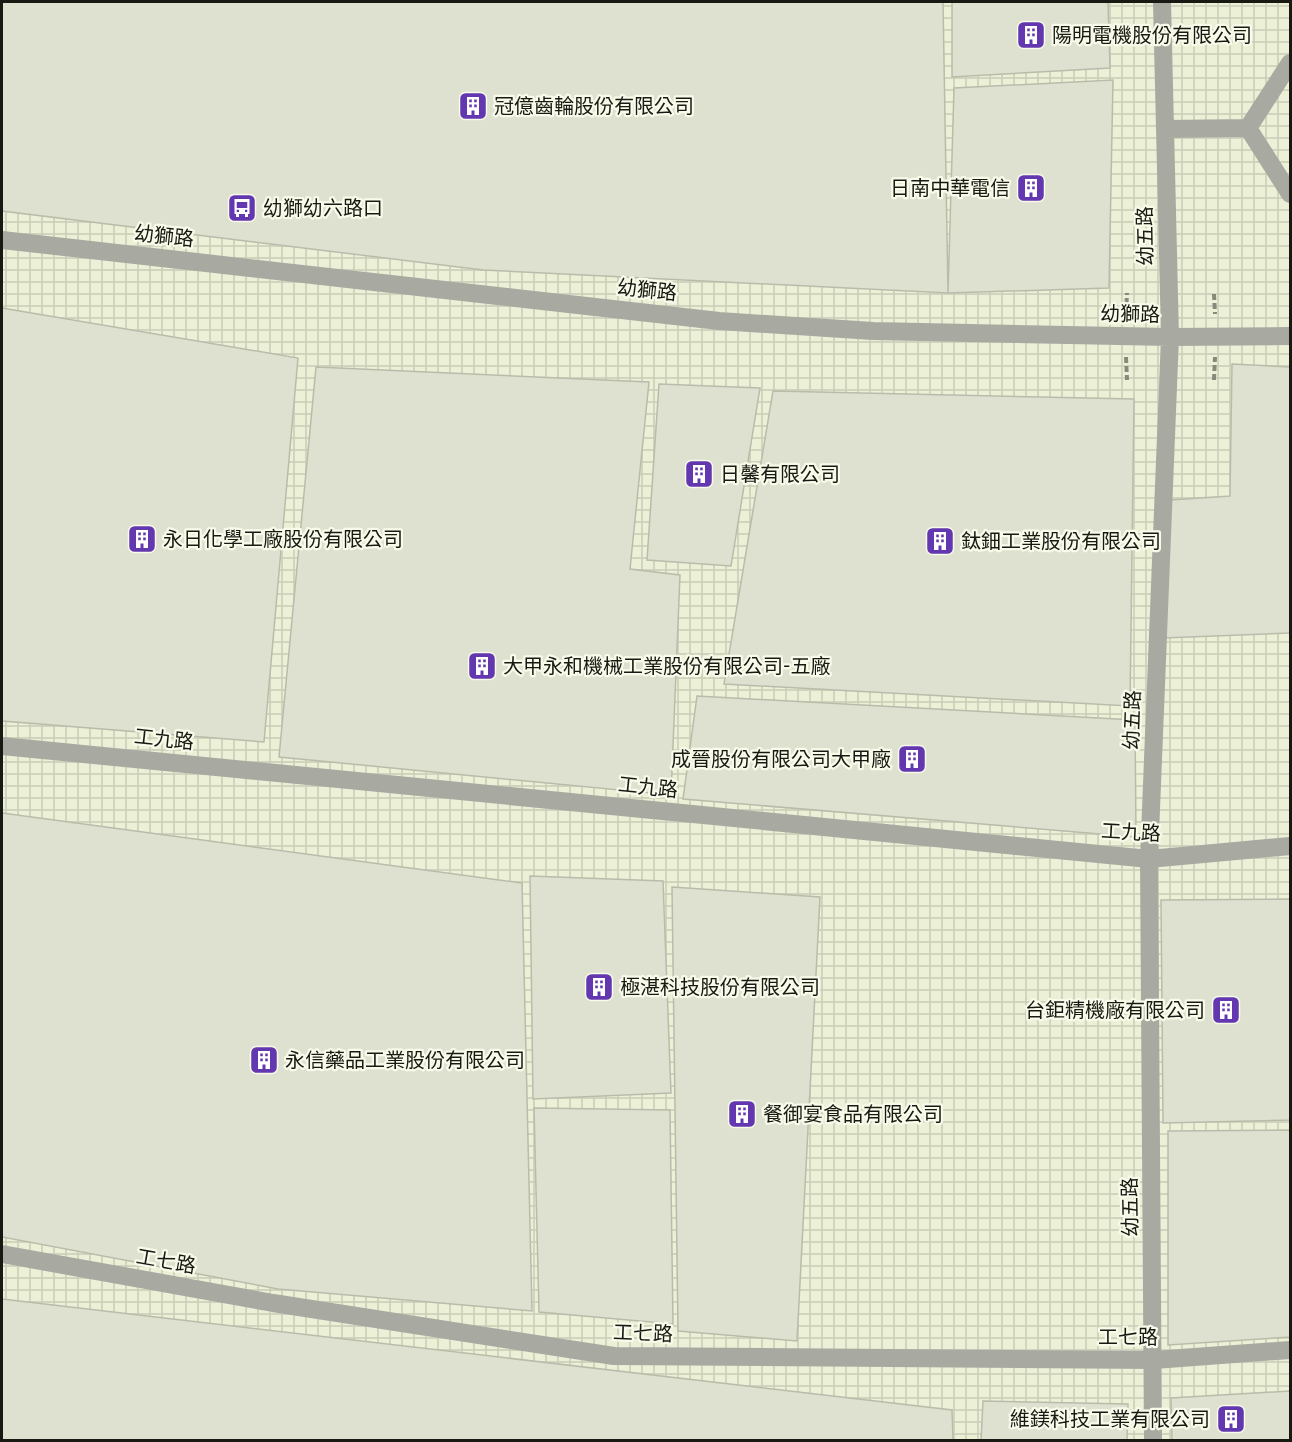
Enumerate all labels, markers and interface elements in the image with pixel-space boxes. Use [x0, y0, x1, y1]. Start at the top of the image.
building icon: 陽明電機股份有限公司 [1015, 19, 1047, 51]
place label: 陽明電機股份有限公司 [1052, 23, 1252, 47]
building icon: 冠億齒輪股份有限公司 [457, 90, 489, 122]
place label: 冠億齒輪股份有限公司 [494, 94, 694, 118]
building icon: 日南中華電信 [1015, 172, 1047, 204]
place label: 日南中華電信 [890, 176, 1010, 200]
bus stop icon: 幼獅幼六路口 [226, 192, 258, 224]
place label: 幼獅幼六路口 [263, 196, 383, 220]
street label: 幼五路 [1132, 206, 1158, 266]
street label: 幼獅路 [133, 221, 195, 251]
street label: 幼獅路 [616, 275, 678, 305]
street label: 幼獅路 [1100, 301, 1160, 327]
building icon: 日馨有限公司 [683, 458, 715, 490]
place label: 日馨有限公司 [720, 462, 840, 486]
building icon: 永日化學工廠股份有限公司 [126, 523, 158, 555]
building icon: 鈦鈿工業股份有限公司 [924, 525, 956, 557]
place label: 永日化學工廠股份有限公司 [163, 527, 403, 551]
place label: 鈦鈿工業股份有限公司 [961, 529, 1161, 553]
building icon: 大甲永和機械工業股份有限公司-五廠 [466, 650, 498, 682]
place label: 大甲永和機械工業股份有限公司-五廠 [503, 654, 830, 678]
street label: 幼五路 [1119, 690, 1145, 750]
street label: 工九路 [133, 724, 195, 754]
building icon: 成晉股份有限公司大甲廠 [896, 743, 928, 775]
place label: 成晉股份有限公司大甲廠 [671, 747, 891, 771]
street label: 工九路 [617, 772, 679, 802]
street label: 工九路 [1100, 818, 1162, 846]
building icon: 極湛科技股份有限公司 [583, 971, 615, 1003]
place label: 極湛科技股份有限公司 [620, 975, 820, 999]
building icon: 台鉅精機廠有限公司 [1210, 994, 1242, 1026]
place label: 台鉅精機廠有限公司 [1025, 998, 1205, 1022]
building icon: 永信藥品工業股份有限公司 [248, 1044, 280, 1076]
place label: 永信藥品工業股份有限公司 [285, 1048, 525, 1072]
building icon: 餐御宴食品有限公司 [726, 1098, 758, 1130]
place label: 餐御宴食品有限公司 [763, 1102, 943, 1126]
street label: 幼五路 [1117, 1177, 1143, 1237]
street label: 工七路 [134, 1244, 198, 1278]
street label: 工七路 [613, 1320, 673, 1346]
street label: 工七路 [1098, 1325, 1158, 1349]
building icon: 維鎂科技工業有限公司 [1215, 1403, 1247, 1435]
place label: 維鎂科技工業有限公司 [1010, 1407, 1210, 1431]

